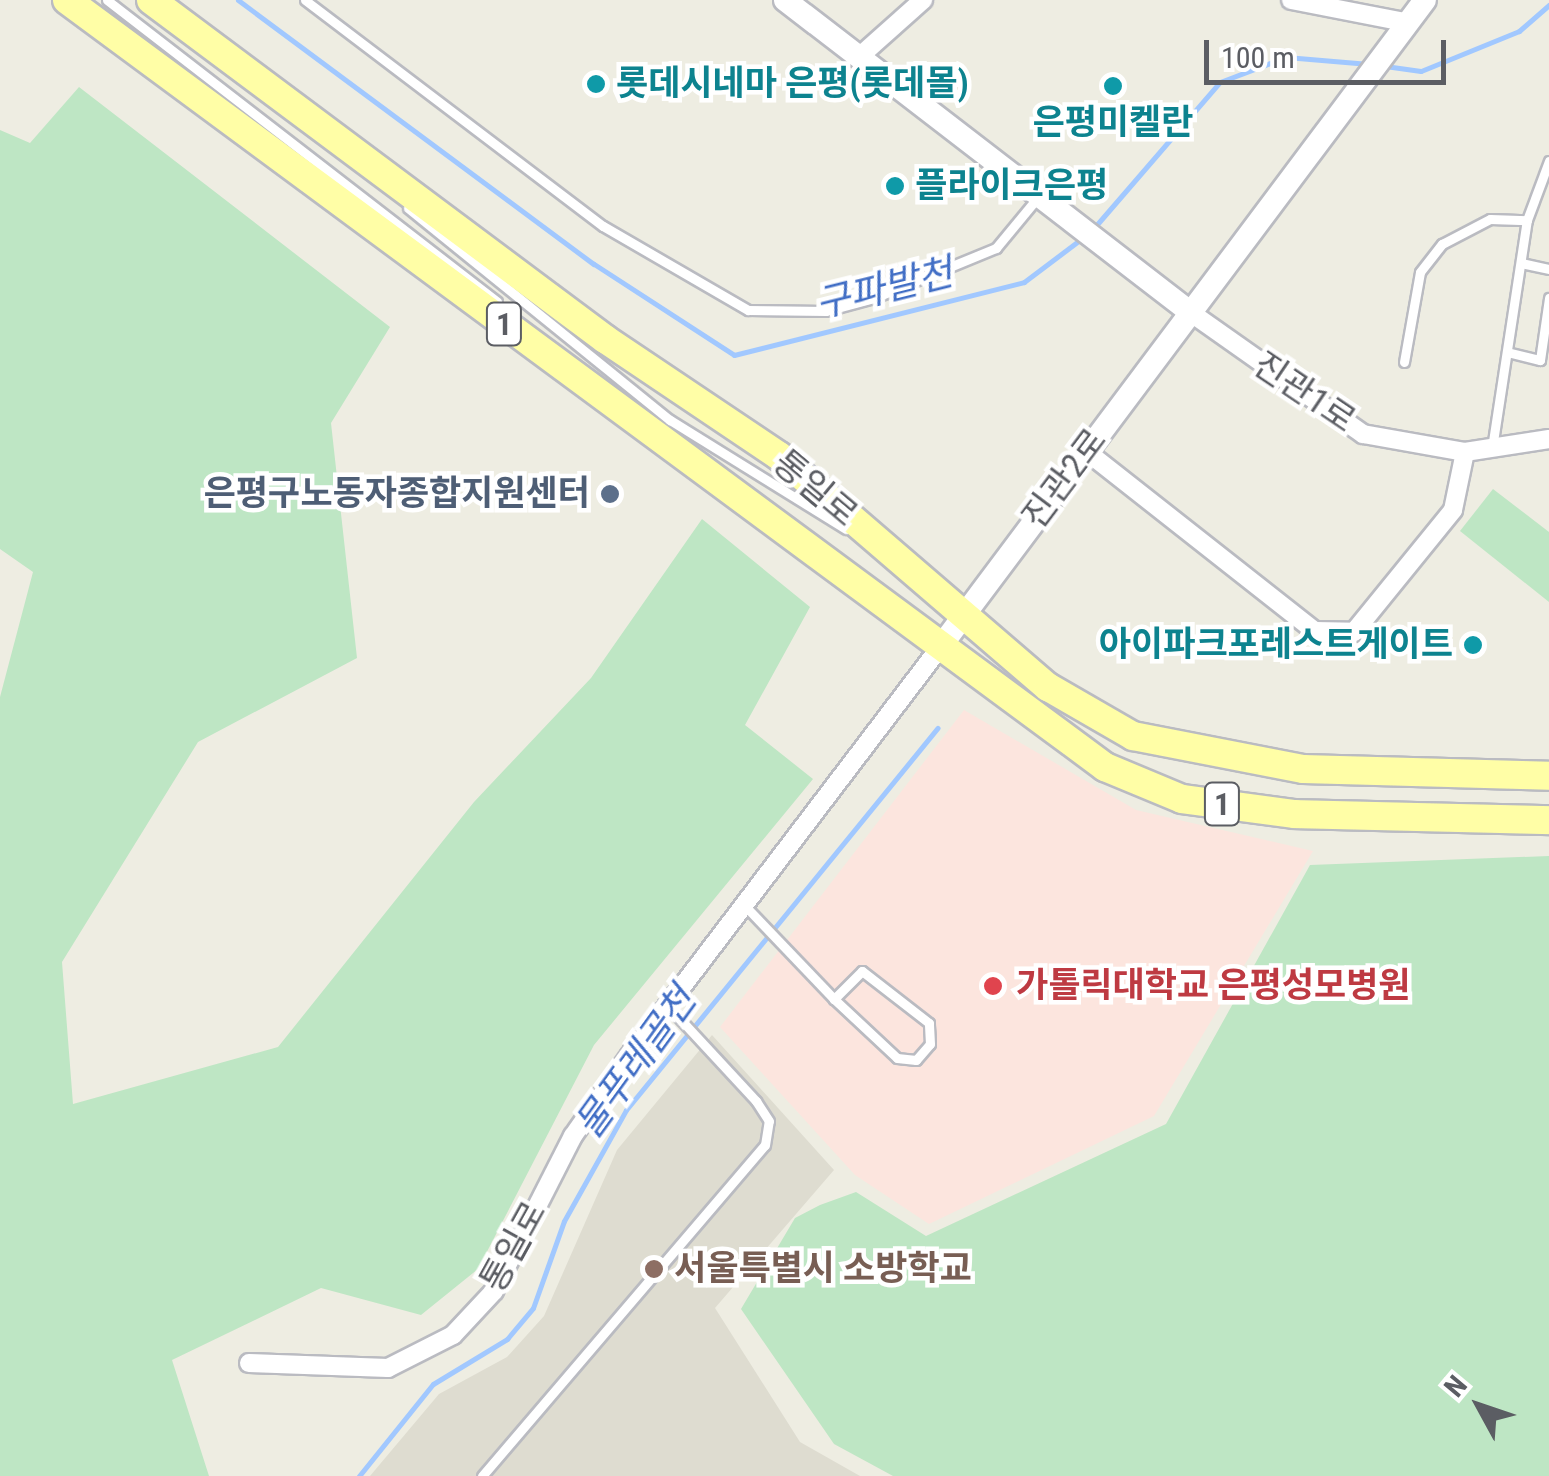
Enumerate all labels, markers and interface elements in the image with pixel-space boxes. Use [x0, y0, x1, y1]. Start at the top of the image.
scale bar [1209, 20, 1452, 82]
text: 100 m [1221, 40, 1295, 75]
place label: 롯데시네마 은평(롯데몰) [616, 63, 969, 105]
marker: 롯데시네마 은평(롯데몰) [585, 73, 607, 95]
marker: 은평미켈란 [1102, 75, 1124, 97]
place label: 은평미켈란 [1033, 102, 1193, 144]
place label: 플라이크은평 [915, 165, 1108, 207]
marker: 플라이크은평 [884, 175, 906, 197]
water label: 구파발천 [811, 250, 957, 328]
road number: 1 [484, 297, 524, 351]
street label: 진관1로 [1245, 344, 1363, 442]
street label: 진관2로 [1014, 421, 1116, 537]
street label: 통일로 [765, 442, 865, 536]
place label: 은평구노동자종합지원센터 [204, 473, 590, 515]
marker: 은평구노동자종합지원센터 [599, 483, 621, 505]
place label: 아이파크포레스트게이트 [1099, 624, 1453, 666]
marker: 아이파크포레스트게이트 [1462, 634, 1484, 656]
road number: 1 [1202, 777, 1242, 831]
place label: 가톨릭대학교 은평성모병원 [1016, 965, 1410, 1007]
marker: 가톨릭대학교 은평성모병원 [980, 973, 1006, 999]
water label: 물푸레골천 [566, 979, 706, 1147]
street label: 통일로 [472, 1195, 556, 1299]
place label: 서울특별시 소방학교 [674, 1248, 972, 1290]
marker: 서울특별시 소방학교 [643, 1258, 665, 1280]
north arrow [1429, 1356, 1529, 1456]
text: N [1437, 1369, 1474, 1404]

